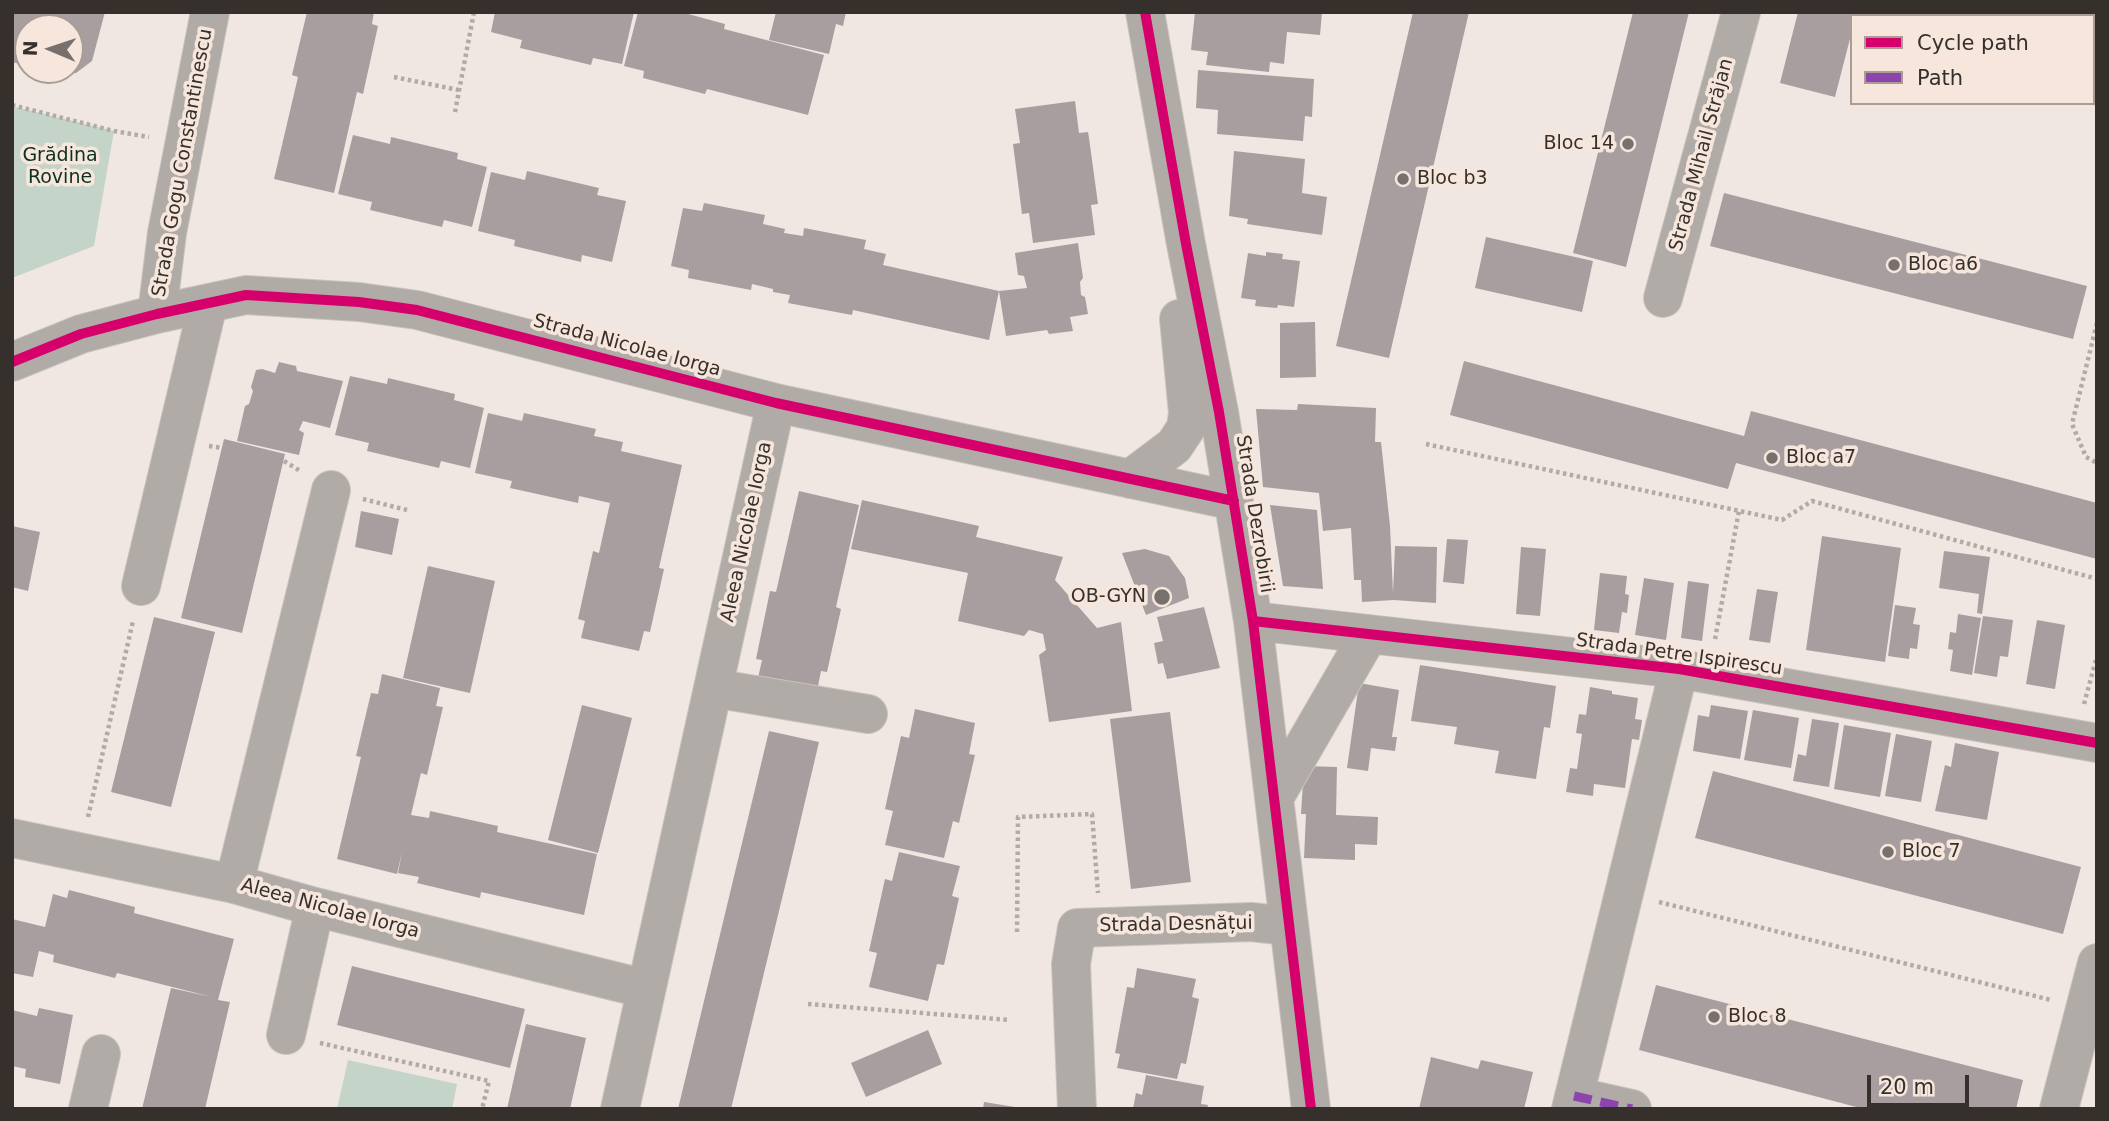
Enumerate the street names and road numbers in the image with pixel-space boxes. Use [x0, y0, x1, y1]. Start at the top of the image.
street label: Strada Gogu Constantinescu [148, 27, 218, 299]
street label: Strada Mihail Străjan [1665, 56, 1739, 254]
street label: Strada Nicolae Iorga [531, 310, 723, 382]
street label: Strada Dezrobirii [1230, 433, 1278, 595]
street label: Aleea Nicolae Iorga [717, 440, 777, 624]
street label: Strada Petre Ispirescu [1574, 629, 1784, 681]
street label: Aleea Nicolae Iorga [238, 874, 422, 944]
street label: Strada Desnățui [1099, 912, 1253, 938]

